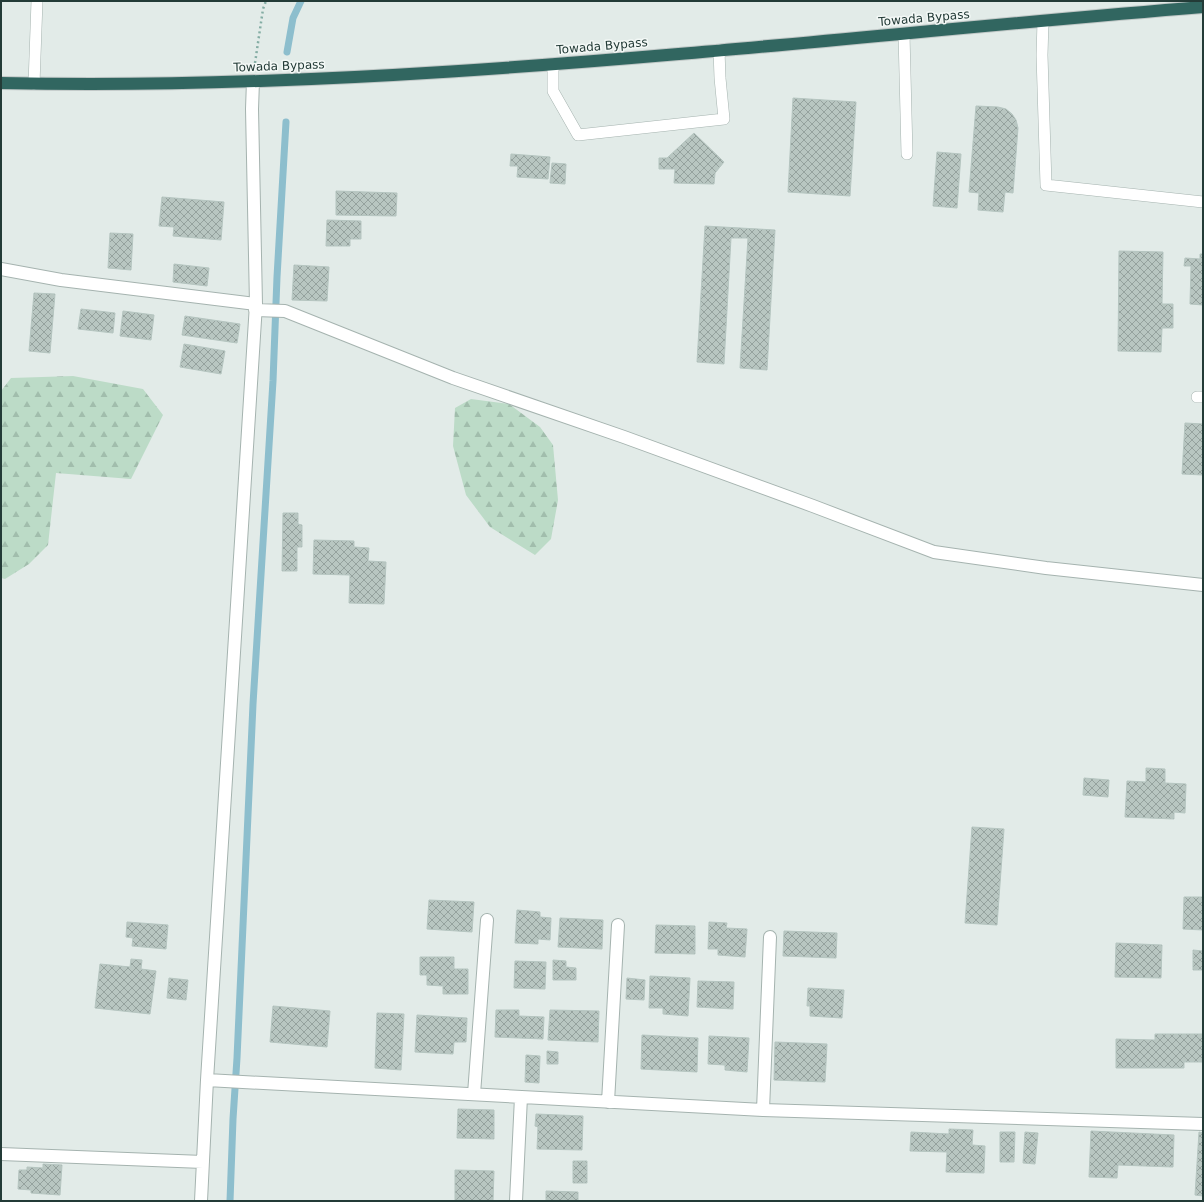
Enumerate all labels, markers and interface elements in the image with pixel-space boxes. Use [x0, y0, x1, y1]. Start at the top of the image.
street label: Towada Bypass [877, 7, 970, 29]
street label: Towada Bypass [555, 35, 648, 57]
street label: Towada Bypass [232, 57, 325, 75]

